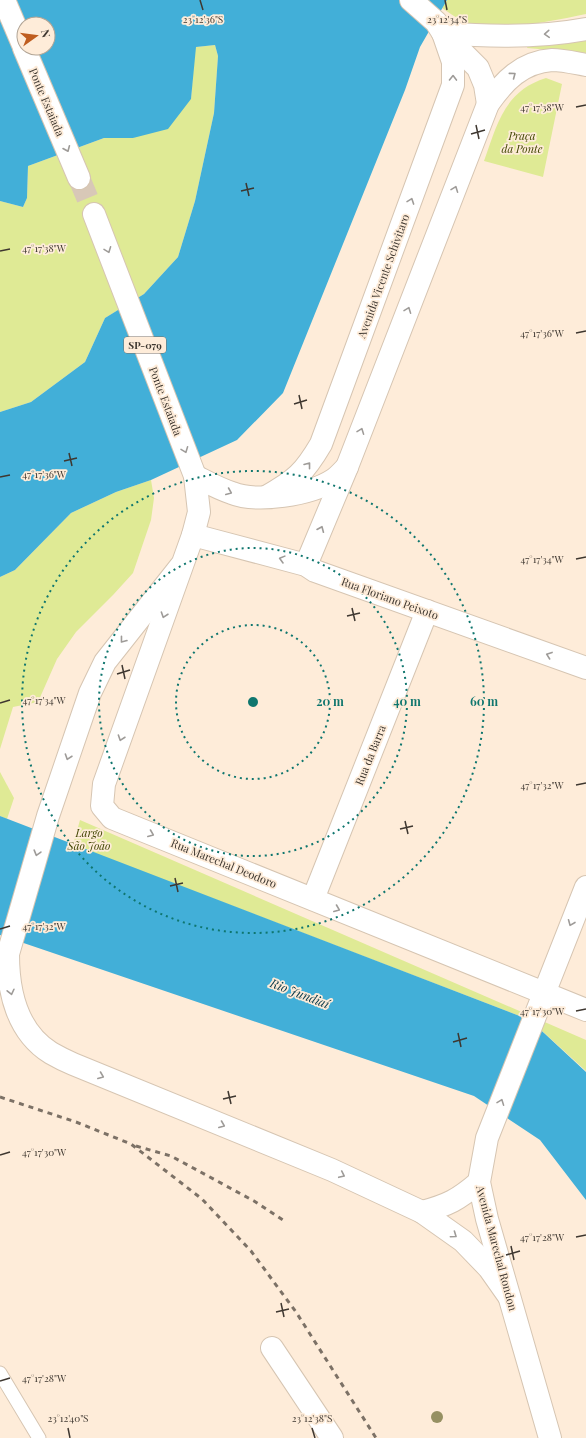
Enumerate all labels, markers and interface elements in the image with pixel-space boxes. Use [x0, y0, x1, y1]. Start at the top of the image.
text: 23°12'36"S [183, 12, 223, 26]
text: 23°12'34"S [427, 12, 467, 26]
north arrow [16, 16, 56, 56]
text: N [38, 28, 54, 39]
one-way arrow [544, 29, 550, 38]
street label: Ponte Estaiada [26, 66, 68, 139]
one-way arrow [509, 73, 516, 80]
one-way arrow [449, 75, 457, 81]
text: 47°17'38"W [520, 100, 565, 114]
park label: Praça da Ponte [501, 128, 543, 156]
one-way arrow [62, 145, 70, 152]
one-way arrow [451, 185, 459, 192]
one-way arrow [406, 197, 414, 204]
street label: Avenida Vicente Schivitaro [353, 212, 412, 341]
text: 47°17'38"W [22, 241, 67, 255]
one-way arrow [104, 247, 112, 254]
one-way arrow [404, 306, 412, 313]
text: 47°17'36"W [520, 326, 565, 340]
road number: SP-079 [124, 337, 166, 353]
street label: Ponte Estaiada [146, 364, 186, 438]
one-way arrow [356, 427, 364, 435]
one-way arrow [181, 446, 189, 453]
one-way arrow [303, 462, 310, 469]
text: 47°17'36"W [22, 467, 67, 481]
one-way arrow [225, 487, 233, 495]
one-way arrow [316, 526, 324, 533]
text: 47°17'34"W [520, 552, 564, 566]
one-way arrow [279, 555, 286, 564]
street label: Rua Floriano Peixoto [339, 573, 441, 623]
one-way arrow [160, 611, 168, 618]
one-way arrow [120, 635, 127, 642]
one-way arrow [546, 651, 553, 659]
text: 47°17'34"W [22, 693, 66, 707]
text: 20 m [316, 693, 344, 709]
text: 40 m [393, 693, 421, 709]
text: 60 m [470, 693, 498, 709]
centre of rings [246, 695, 260, 709]
street label: Rua da Barra [351, 722, 389, 787]
one-way arrow [117, 734, 125, 741]
one-way arrow [64, 753, 73, 760]
text: 47°17'32"W [520, 778, 564, 792]
park label: Largo São João [67, 825, 110, 853]
one-way arrow [148, 830, 155, 838]
street label: Rua Marechal Deodoro [169, 835, 279, 891]
one-way arrow [33, 849, 42, 856]
one-way arrow [332, 904, 340, 912]
text: 47°17'32"W [22, 919, 66, 933]
one-way arrow [568, 920, 576, 927]
water label: Rio Jundiaí [267, 974, 333, 1012]
one-way arrow [7, 989, 15, 996]
text: 47°17'30"W [520, 1004, 565, 1018]
one-way arrow [97, 1071, 105, 1079]
one-way arrow [497, 1099, 505, 1106]
one-way arrow [218, 1121, 225, 1129]
text: 47°17'30"W [22, 1145, 67, 1159]
one-way arrow [338, 1170, 345, 1178]
street label: Avenida Marechal Rondon [473, 1183, 521, 1313]
one-way arrow [449, 1230, 456, 1237]
text: 47°17'28"W [520, 1230, 565, 1244]
text: 47°17'28"W [22, 1371, 67, 1385]
text: 23°12'40"S [47, 1411, 89, 1425]
text: 23°12'38"S [292, 1411, 332, 1425]

